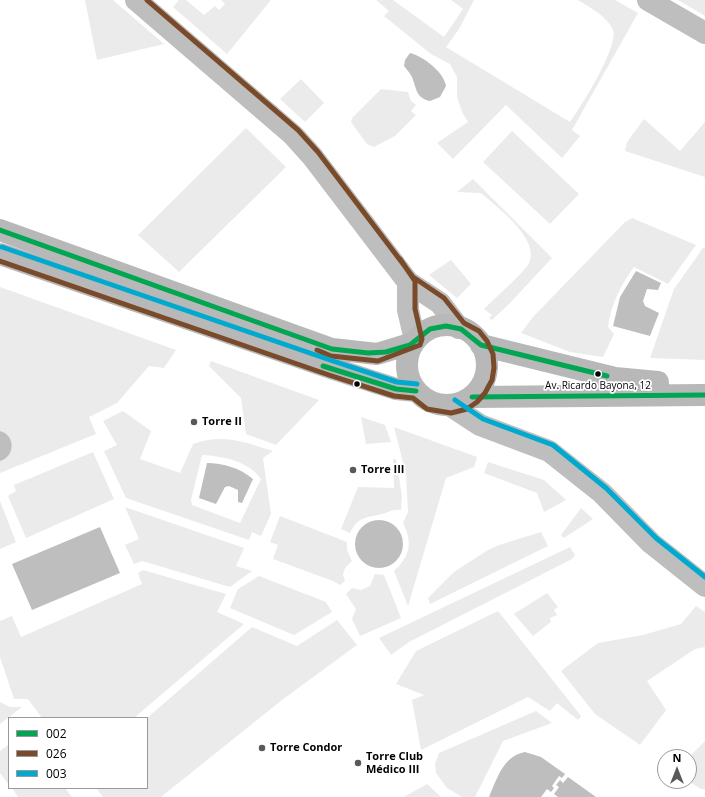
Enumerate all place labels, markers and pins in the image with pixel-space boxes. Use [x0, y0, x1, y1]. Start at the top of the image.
marker: Av. Ricardo Bayona, 12 [593, 369, 603, 379]
unlabelled marker [352, 379, 362, 389]
place label: Av. Ricardo Bayona, 12 [545, 380, 651, 392]
place label: Torre II [202, 415, 242, 429]
marker: Torre II [189, 417, 199, 427]
place label: Torre III [361, 463, 404, 477]
marker: Torre III [348, 465, 358, 475]
place label: Torre Condor [270, 741, 342, 755]
marker: Torre Condor [257, 743, 267, 753]
place label: Torre Club Médico III [366, 750, 423, 776]
marker: Torre Club Médico III [353, 758, 363, 768]

